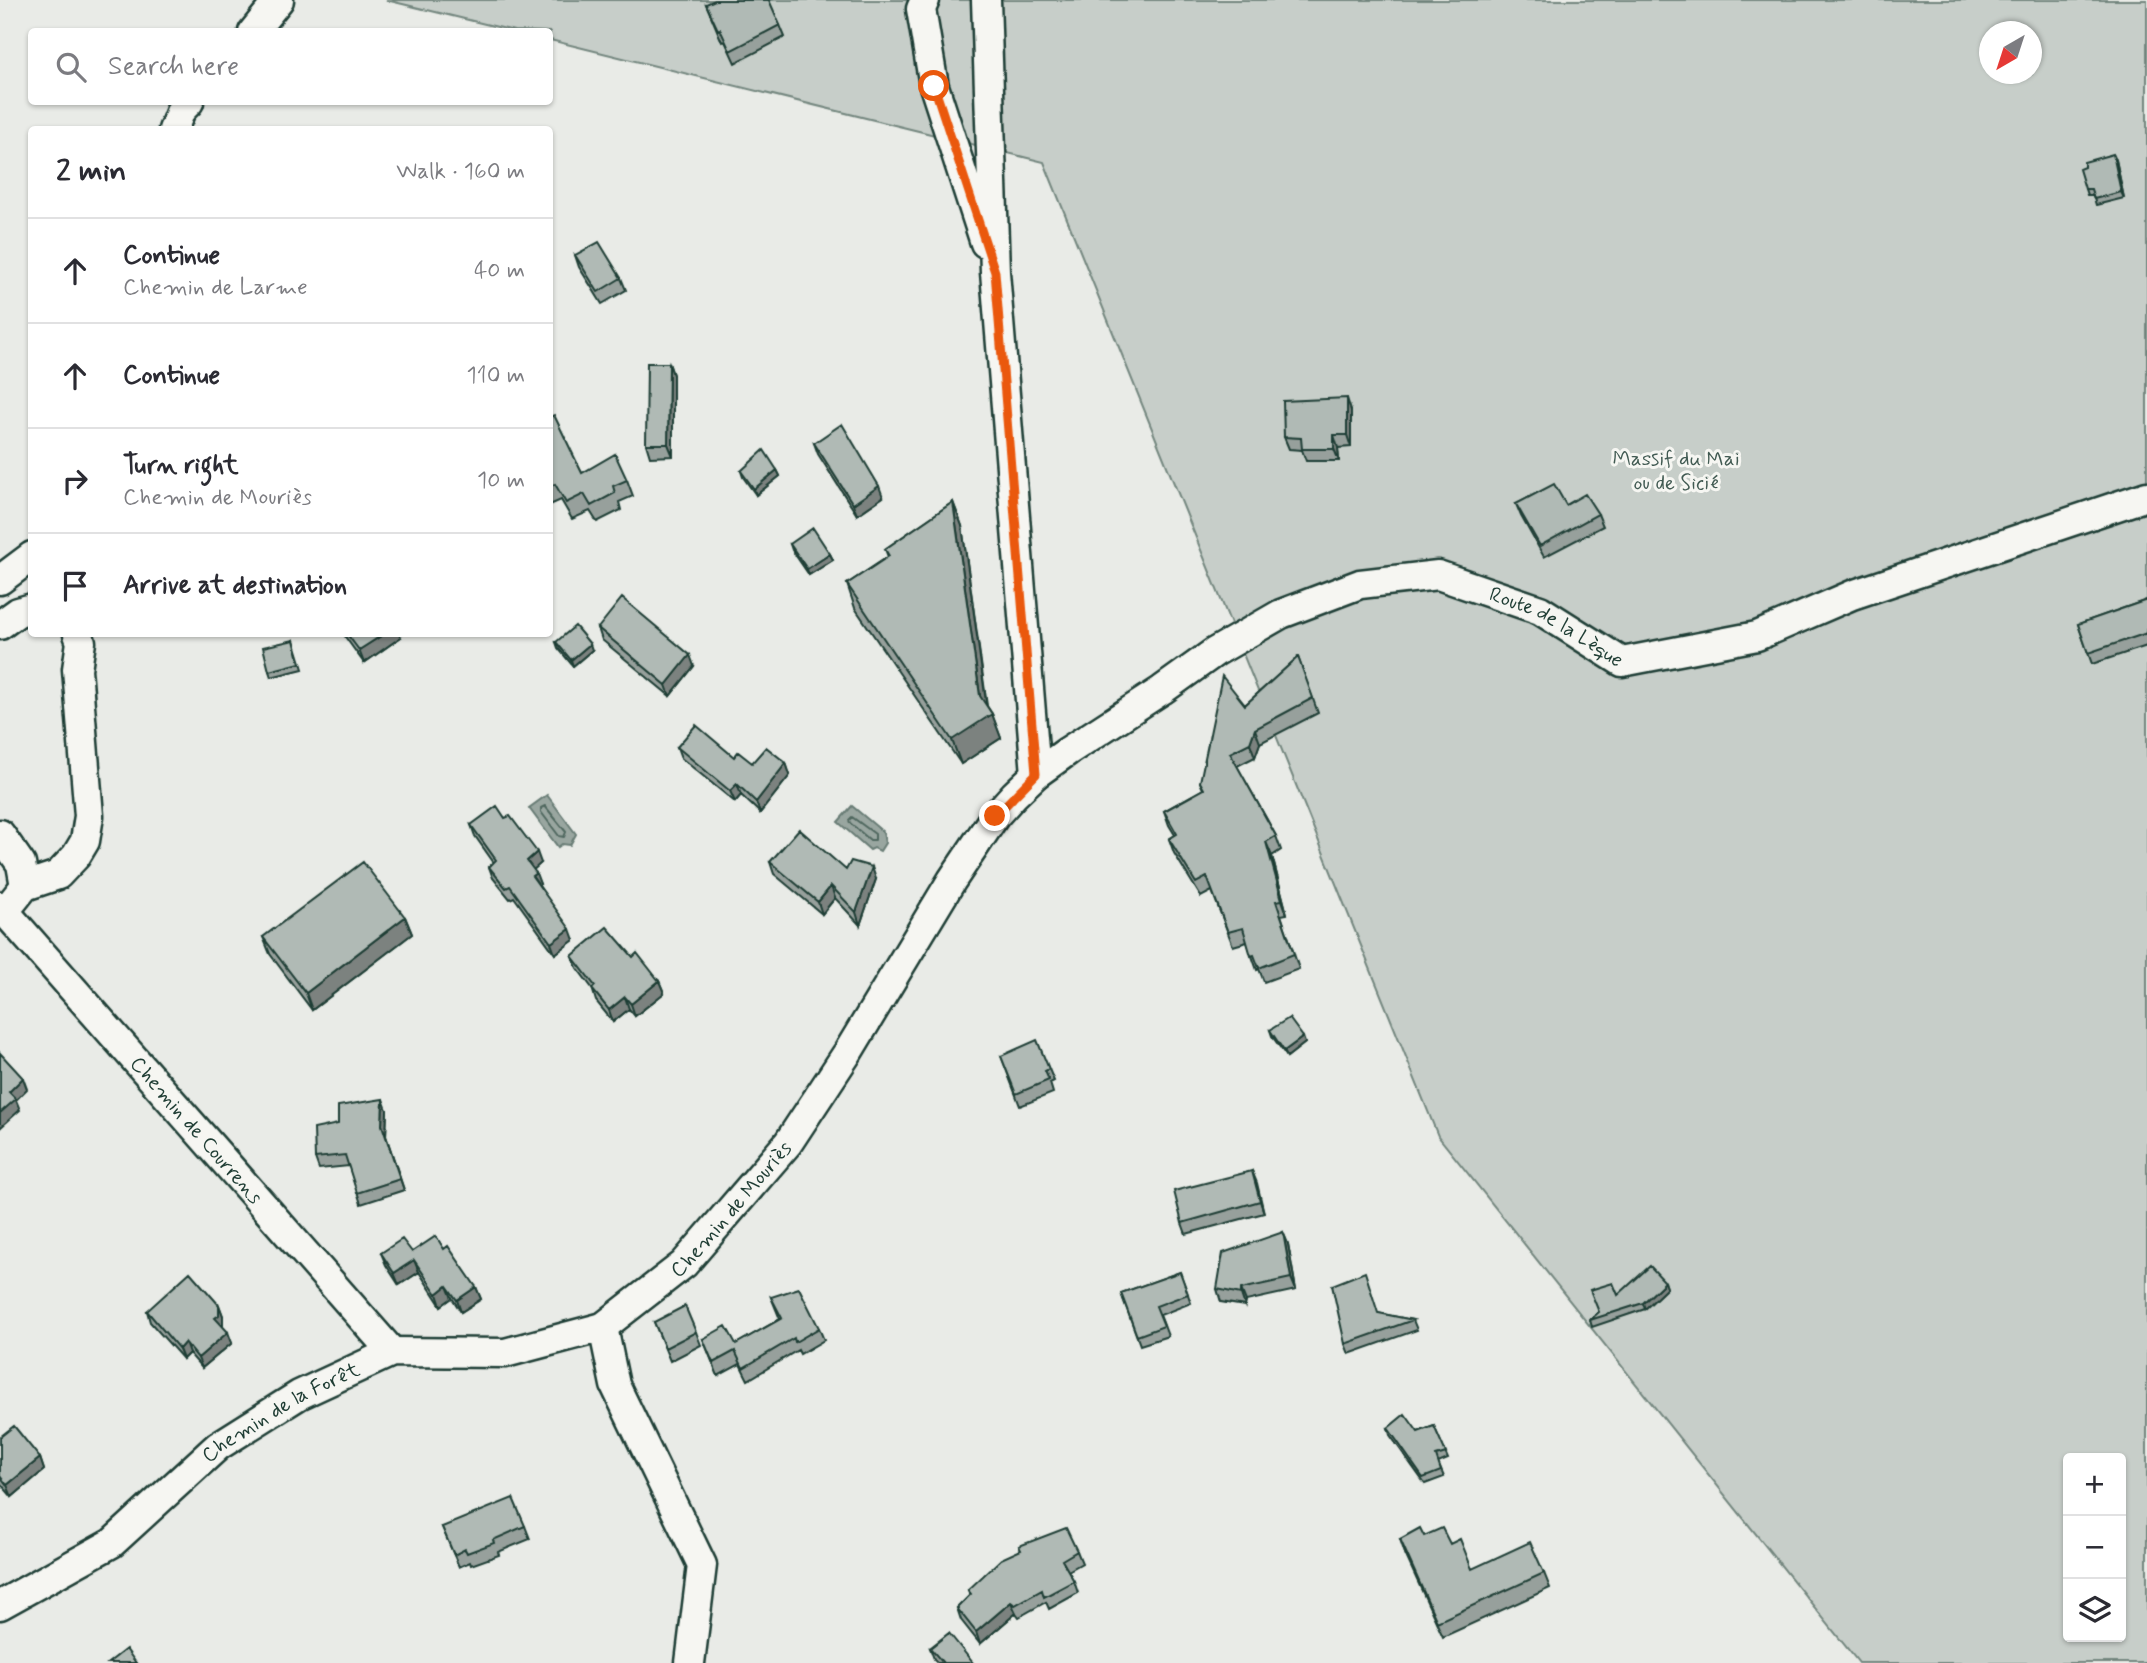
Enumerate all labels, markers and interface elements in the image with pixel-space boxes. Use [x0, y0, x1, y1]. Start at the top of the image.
north arrow [1979, 21, 2042, 84]
search box [28, 28, 553, 105]
icon: search [52, 48, 90, 86]
text: Search here [108, 50, 239, 84]
route start [918, 70, 949, 101]
text: 2 min [56, 152, 126, 191]
text: Walk · 160 m [396, 157, 525, 187]
text: Continue [123, 239, 220, 273]
icon: ahead [56, 252, 94, 290]
text: 40 m [474, 256, 525, 286]
text: Chemin de Larme [123, 273, 308, 303]
icon: ahead [56, 357, 94, 395]
text: Continue [123, 359, 220, 393]
text: 110 m [466, 361, 525, 391]
park label: Massif du Mai ou de Sicié [1612, 445, 1740, 497]
text: Turn right [123, 449, 239, 483]
icon: right [56, 462, 94, 500]
text: 10 m [477, 466, 525, 496]
text: Chemin de Mouriès [123, 483, 312, 513]
icon: arrive [56, 567, 94, 605]
text: Arrive at destination [123, 569, 347, 603]
street label: Route de la Lèque [1485, 581, 1628, 674]
route end [979, 800, 1010, 831]
street label: Chemin de Courrens [123, 1051, 269, 1210]
street label: Chemin de Mouriès [665, 1135, 799, 1285]
street label: Chemin de la Forêt [196, 1356, 365, 1469]
map controls [2063, 1453, 2126, 1642]
button: + [2063, 1453, 2126, 1516]
button: − [2063, 1516, 2126, 1579]
button: layers [2063, 1579, 2126, 1642]

